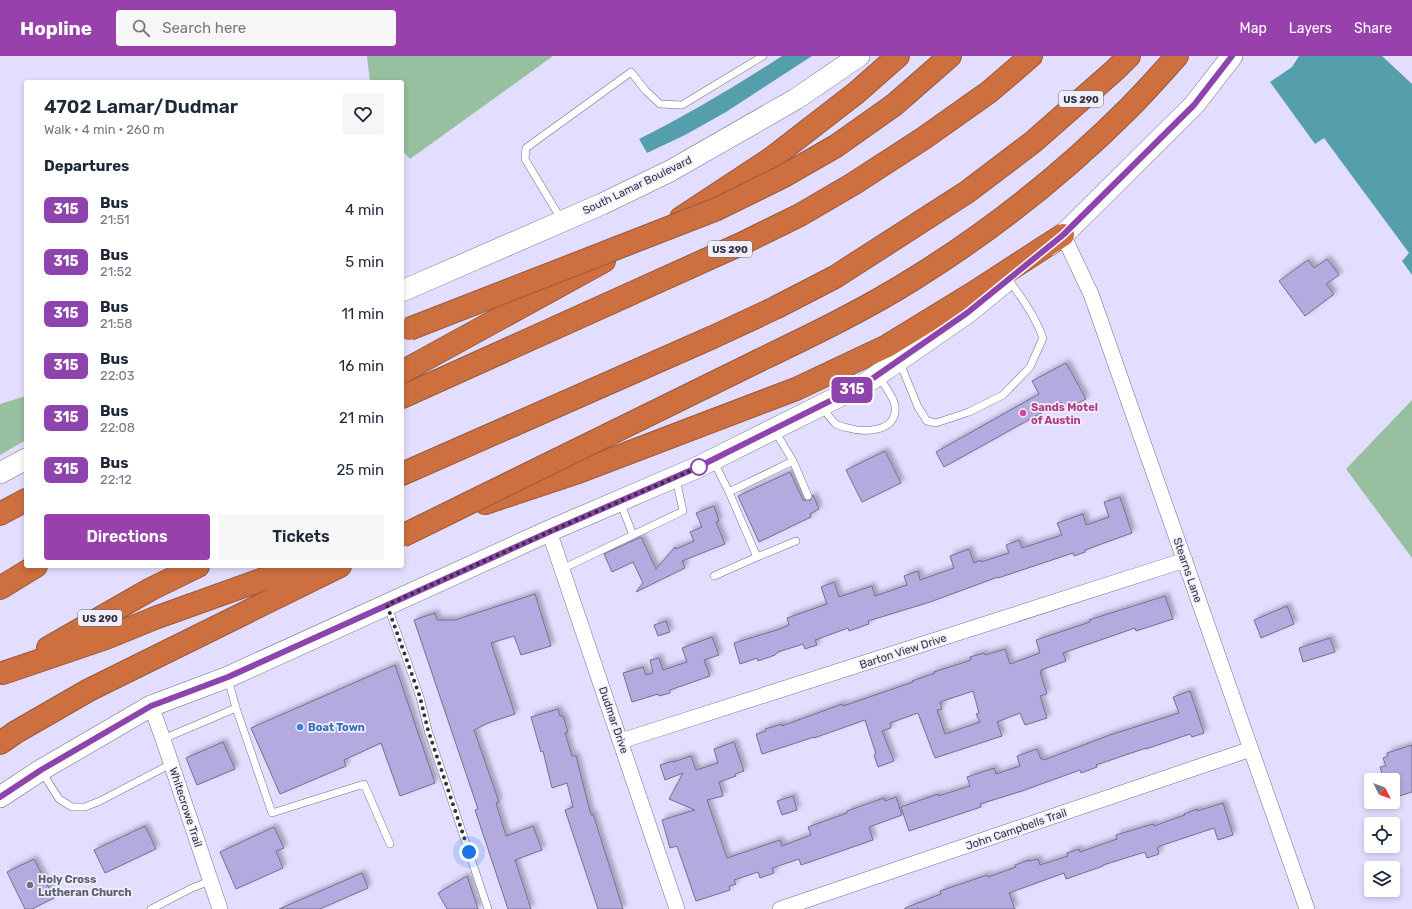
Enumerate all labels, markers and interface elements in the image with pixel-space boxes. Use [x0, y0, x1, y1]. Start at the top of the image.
search box [116, 10, 396, 46]
text: Hopline [20, 17, 92, 40]
icon: search [130, 17, 152, 39]
text: Search here [162, 19, 246, 37]
text: Map [1240, 20, 1267, 37]
text: Layers [1289, 20, 1332, 37]
text: Share [1354, 20, 1392, 37]
road number: US 290 [1059, 91, 1103, 107]
button: heart [342, 93, 384, 135]
text: 4702 Lamar/Dudmar [44, 95, 238, 118]
text: Walk · 4 min · 260 m [44, 122, 165, 137]
street label: South Lamar Boulevard [581, 153, 694, 218]
text: Departures [44, 157, 129, 175]
text: Bus [100, 194, 128, 212]
text: 315 [53, 201, 79, 218]
text: 4 min [345, 201, 384, 219]
text: 21:51 [100, 212, 130, 227]
road number: US 290 [708, 241, 752, 257]
text: Bus [100, 246, 128, 264]
text: 315 [53, 253, 79, 270]
text: 5 min [345, 253, 384, 271]
text: 21:52 [100, 264, 132, 279]
text: Bus [100, 298, 128, 316]
text: 315 [53, 305, 79, 322]
text: 11 min [341, 305, 384, 323]
text: 21:58 [100, 316, 133, 331]
text: Bus [100, 350, 128, 368]
text: 315 [53, 357, 79, 374]
text: 16 min [339, 357, 384, 375]
text: 22:03 [100, 368, 135, 383]
line badge: 315 [829, 377, 875, 403]
text: 315 [839, 381, 865, 398]
place label: Sands Motel of Austin [1031, 401, 1098, 427]
text: Bus [100, 402, 128, 420]
marker: Sands Motel of Austin [1018, 408, 1028, 418]
text: 315 [53, 409, 79, 426]
text: 21 min [339, 409, 384, 427]
text: 22:08 [100, 420, 135, 435]
text: Bus [100, 454, 128, 472]
unlabelled marker [690, 458, 708, 476]
text: 315 [53, 461, 79, 478]
text: 25 min [337, 461, 384, 479]
text: 22:12 [100, 472, 132, 487]
button: Directions [44, 514, 210, 560]
button: Tickets [218, 514, 384, 560]
street label: Stearns Lane [1170, 536, 1205, 604]
road number: US 290 [78, 610, 122, 626]
street label: Barton View Drive [858, 631, 948, 672]
street label: Dudmar Drive [596, 685, 631, 755]
place label: Boat Town [308, 721, 365, 734]
marker: Boat Town [295, 722, 305, 732]
street label: Whitecrowe Trail [166, 766, 205, 849]
north arrow [1364, 773, 1400, 809]
map controls [1364, 773, 1400, 897]
street label: John Campbells Trail [964, 806, 1068, 853]
button: locate [1364, 817, 1400, 853]
your location [459, 842, 479, 862]
button: layers [1364, 861, 1400, 897]
place label: Holy Cross Lutheran Church [38, 873, 132, 899]
marker: Holy Cross Lutheran Church [25, 880, 35, 890]

